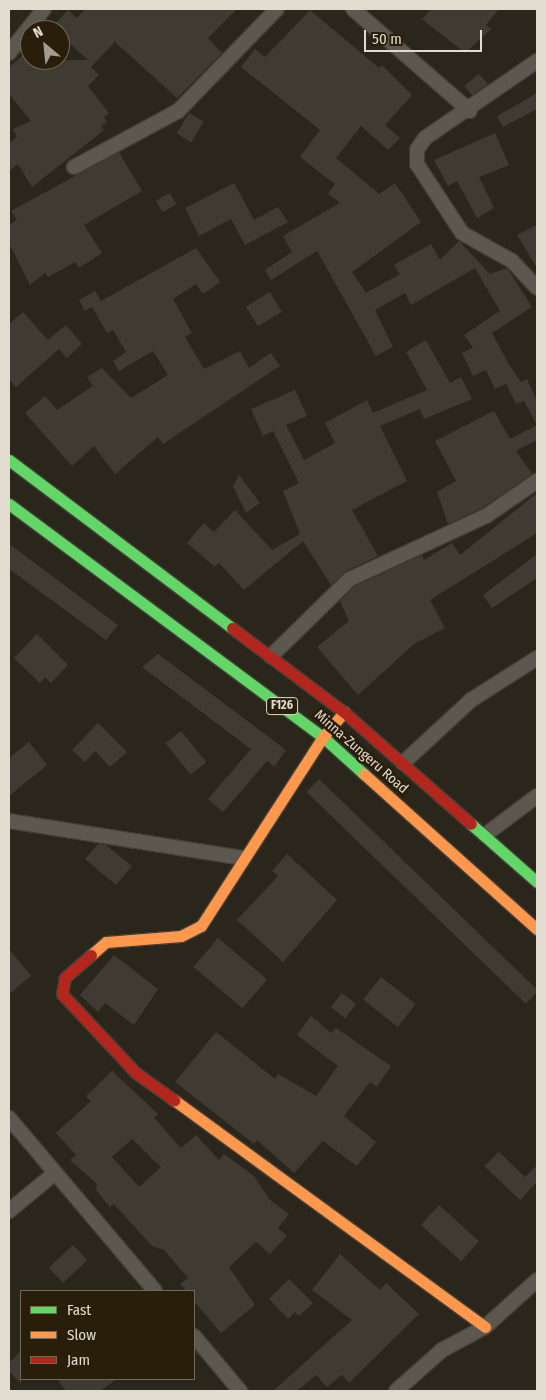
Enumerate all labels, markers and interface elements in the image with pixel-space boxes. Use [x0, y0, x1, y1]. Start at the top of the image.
north arrow [20, 20, 70, 70]
scale bar [366, 20, 484, 52]
text: N [30, 23, 46, 42]
text: 50 m [372, 30, 402, 48]
road number: F126 [266, 696, 298, 716]
street label: Minna-Zungeru Road [311, 707, 411, 797]
legend [20, 1290, 195, 1380]
text: Fast [67, 1301, 91, 1319]
text: Slow [67, 1326, 96, 1344]
text: Jam [67, 1351, 90, 1369]

